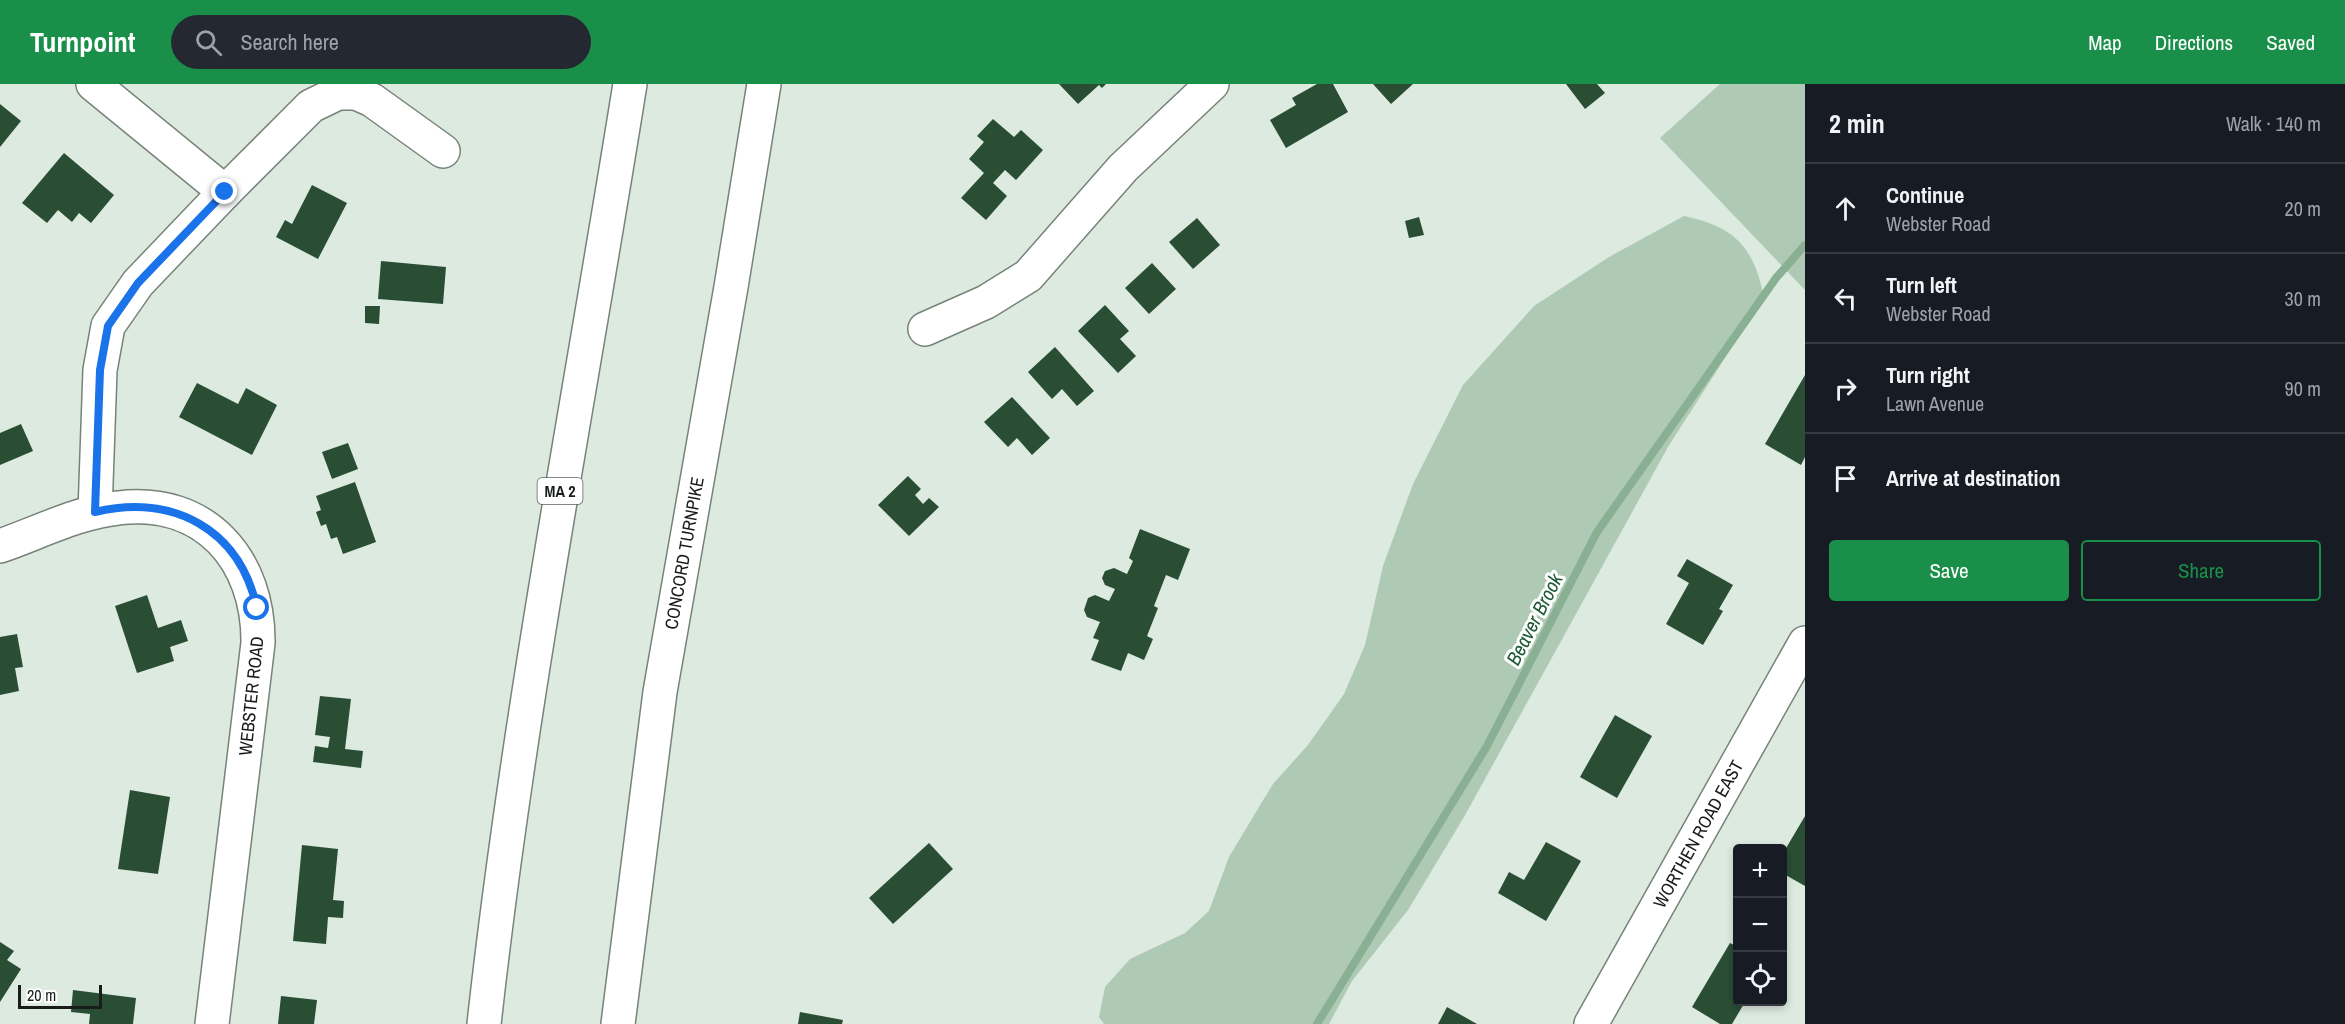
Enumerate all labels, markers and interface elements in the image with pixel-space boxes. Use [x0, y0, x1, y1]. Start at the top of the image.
search box [171, 15, 591, 69]
text: Turnpoint [30, 23, 135, 61]
icon: search [192, 26, 225, 59]
text: Search here [240, 27, 339, 57]
text: Map [2088, 28, 2122, 57]
text: Directions [2155, 28, 2233, 57]
text: Saved [2266, 28, 2315, 57]
text: 2 min [1829, 106, 1885, 141]
text: Walk · 140 m [2226, 110, 2321, 137]
route end [211, 178, 237, 204]
text: Continue [1886, 180, 1964, 210]
icon: ahead [1829, 192, 1862, 225]
text: 20 m [2285, 195, 2321, 222]
text: Webster Road [1886, 210, 1991, 237]
text: Turn left [1886, 270, 1957, 300]
icon: left [1829, 282, 1862, 315]
text: 30 m [2285, 285, 2321, 312]
text: Webster Road [1886, 300, 1991, 327]
text: Turn right [1886, 360, 1970, 390]
icon: right [1829, 372, 1862, 405]
text: 90 m [2285, 375, 2321, 402]
text: Lawn Avenue [1886, 390, 1984, 417]
icon: arrive [1829, 462, 1862, 495]
text: Arrive at destination [1886, 463, 2060, 493]
street label: CONCORD TURNPIKE [658, 475, 710, 631]
road number: MA 2 [538, 478, 582, 504]
button: Save [1829, 540, 2069, 601]
button: Share [2081, 540, 2321, 601]
water label: Beaver Brook [1499, 568, 1569, 669]
route start [243, 594, 269, 620]
street label: WEBSTER ROAD [232, 635, 270, 757]
street label: WORTHEN ROAD EAST [1647, 756, 1749, 912]
map controls [1733, 844, 1787, 1006]
button: + [1733, 844, 1787, 898]
button: − [1733, 898, 1787, 952]
button: locate [1733, 952, 1787, 1006]
scale bar [18, 982, 102, 1010]
text: 20 m [27, 984, 56, 1006]

